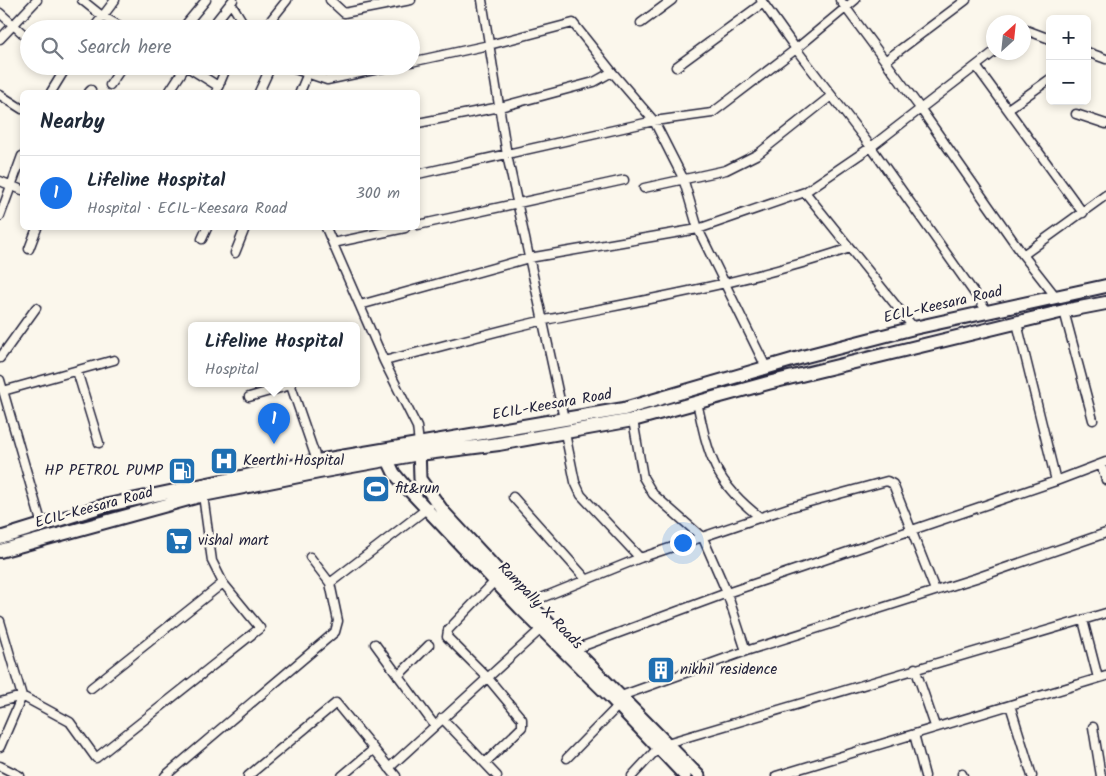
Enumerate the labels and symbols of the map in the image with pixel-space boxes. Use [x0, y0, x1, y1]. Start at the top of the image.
north arrow [986, 15, 1031, 60]
street label: ECIL-Keesara Road [881, 280, 1005, 330]
street label: ECIL-Keesara Road [490, 383, 614, 427]
pin: 1 [258, 403, 290, 444]
hospital icon: Keerthi Hospital [209, 446, 239, 476]
place label: Keerthi Hospital [243, 449, 345, 473]
fuel station icon: HP PETROL PUMP [167, 456, 197, 486]
place label: HP PETROL PUMP [45, 459, 164, 483]
sports icon: fit&run [361, 474, 391, 504]
place label: fit&run [395, 477, 439, 501]
street label: ECIL-Keesara Road [32, 481, 156, 535]
supermarket icon: vishal mart [164, 526, 194, 556]
place label: vishal mart [198, 529, 269, 553]
your location [670, 530, 696, 556]
street label: Rampally X Roads [492, 557, 589, 656]
building icon: nikhil residence [646, 655, 676, 685]
place label: nikhil residence [680, 658, 777, 682]

